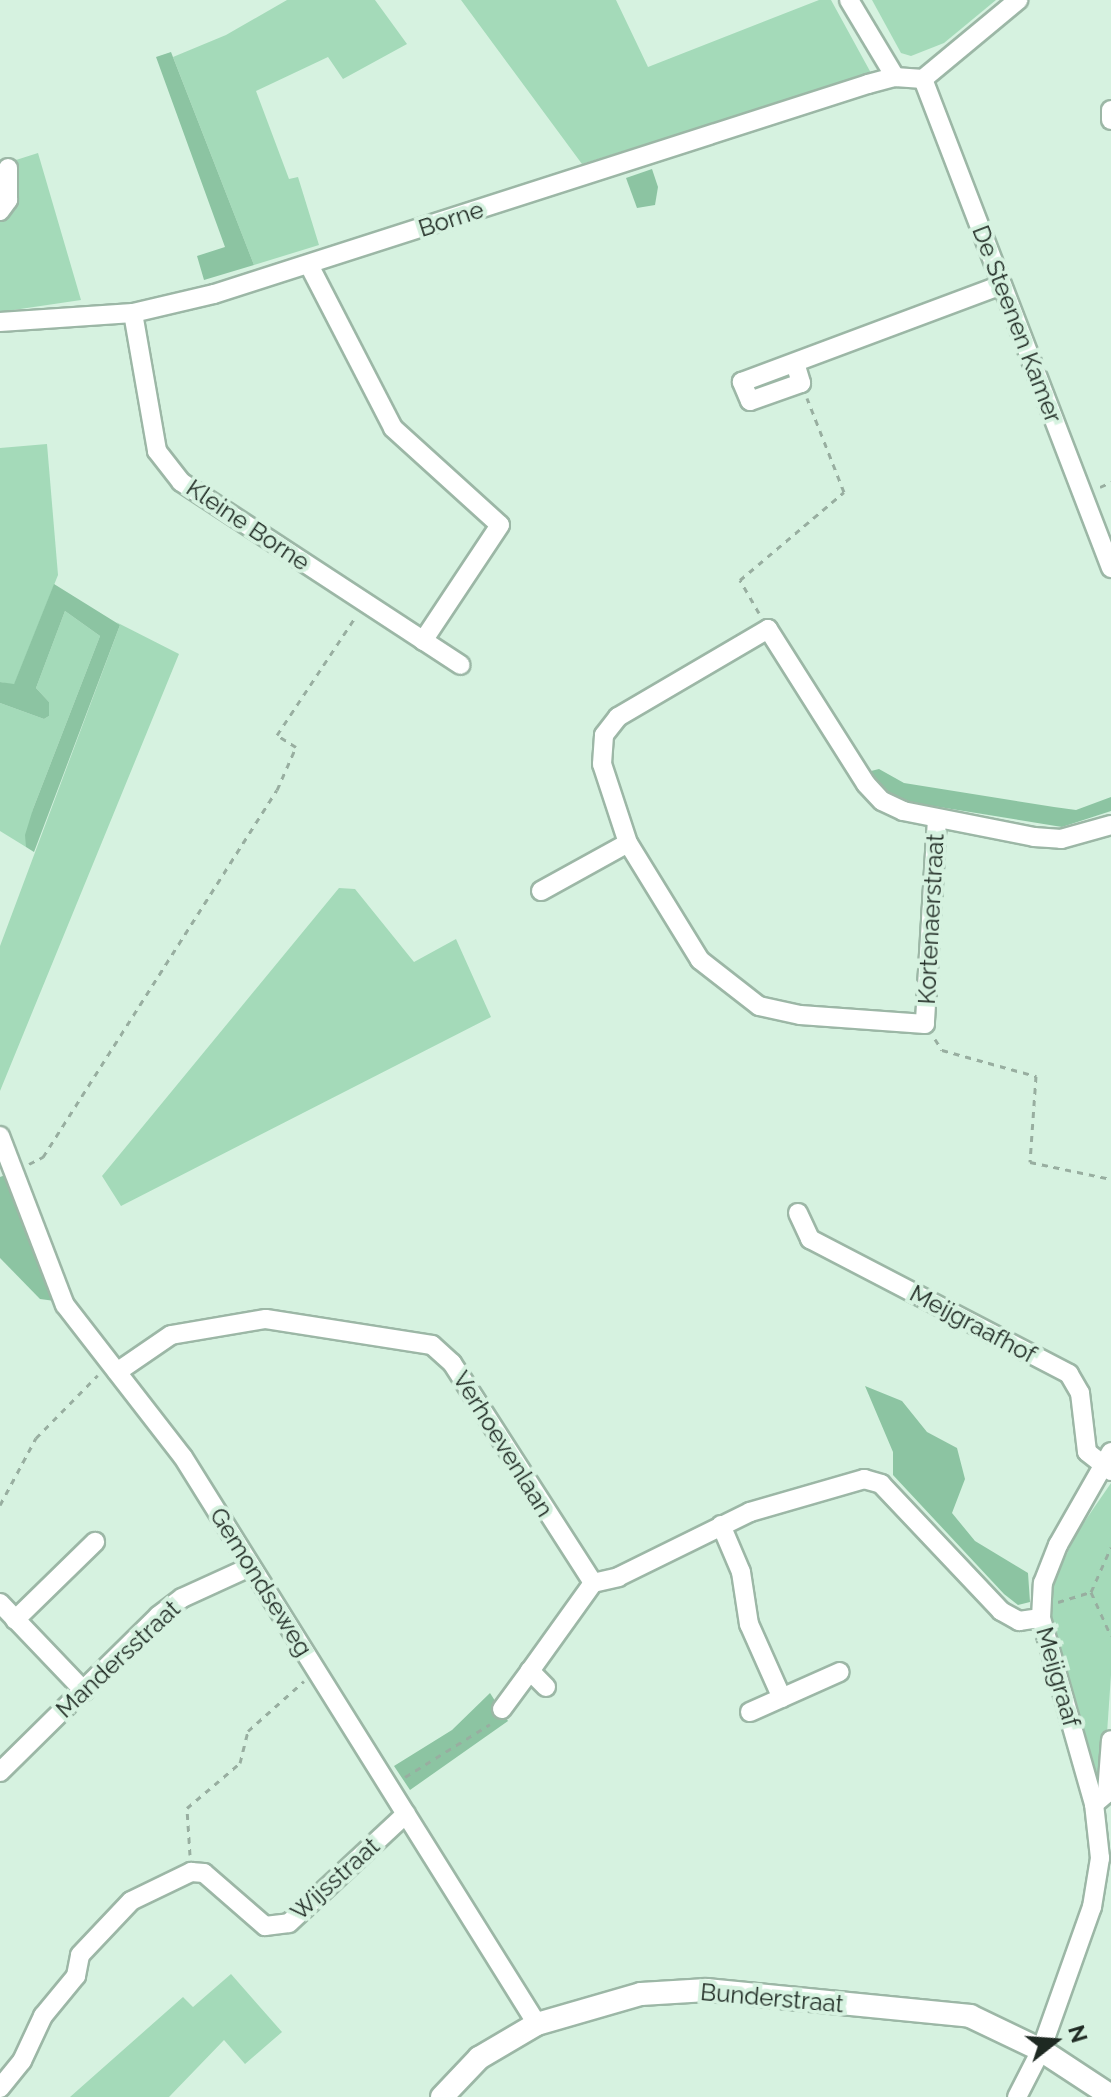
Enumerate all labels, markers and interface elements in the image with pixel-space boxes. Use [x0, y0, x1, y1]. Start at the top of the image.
street label: Borne [415, 195, 487, 243]
street label: De Steenen Kamer [966, 221, 1068, 427]
street label: Kleine Borne [181, 473, 315, 577]
street label: Kortenaerstraat [912, 833, 950, 1005]
street label: Meijgraafhof [905, 1279, 1041, 1369]
street label: Verhoevenlaan [447, 1366, 559, 1522]
street label: Gemondseweg [204, 1502, 318, 1662]
street label: Mandersstraat [50, 1594, 186, 1724]
street label: Meijgraaf [1030, 1624, 1086, 1730]
street label: Wijsstraat [285, 1832, 385, 1926]
street label: Bunderstraat [699, 1977, 845, 2019]
north arrow [1015, 2001, 1095, 2081]
text: N [1063, 2022, 1093, 2046]

